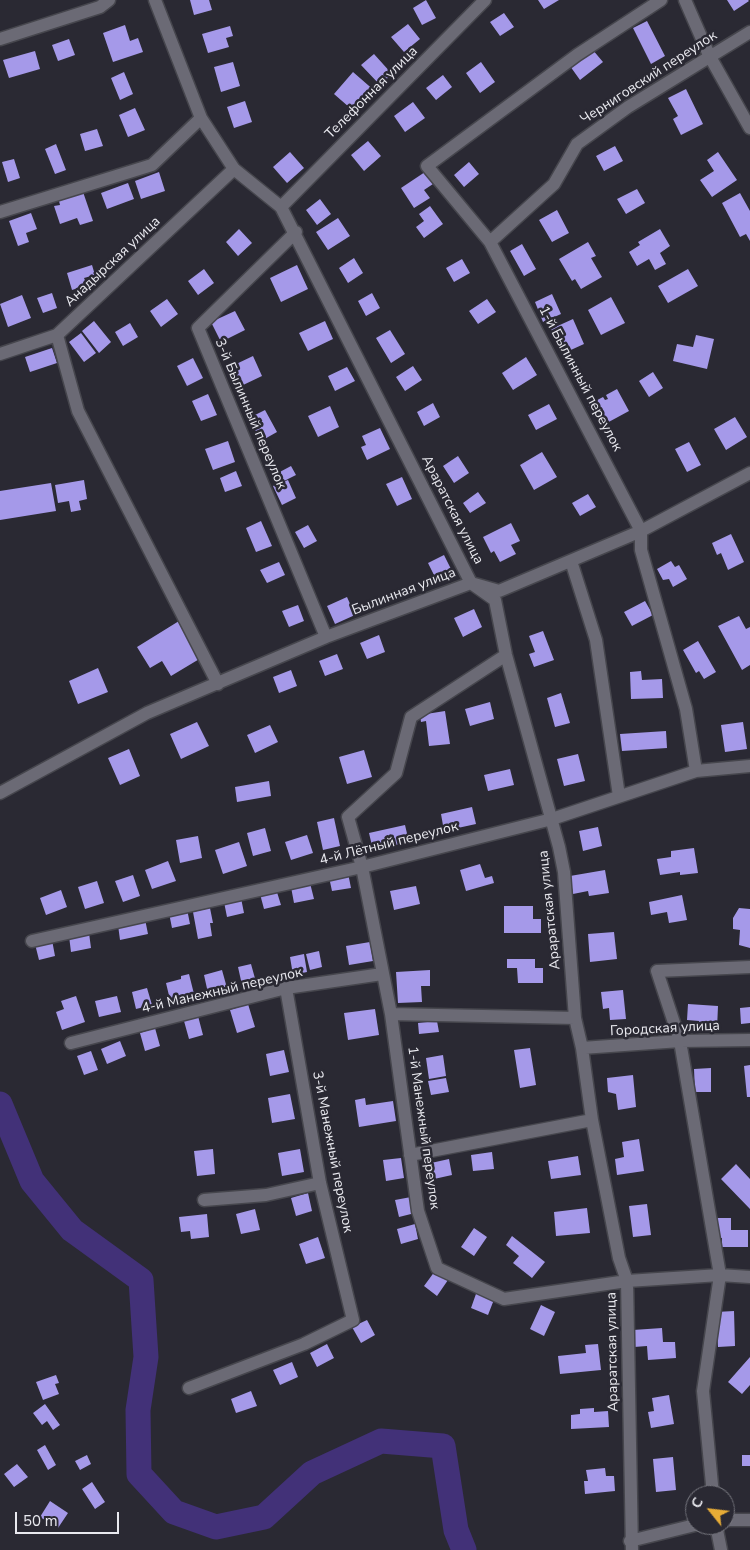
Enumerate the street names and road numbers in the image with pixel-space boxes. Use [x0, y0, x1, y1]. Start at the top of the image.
street label: Черниговский переулок [578, 28, 720, 128]
street label: Телефонная улица [322, 43, 422, 143]
street label: Анадырская улица [62, 213, 164, 311]
street label: 1-й Былинный переулок [535, 304, 625, 454]
street label: 3-й Былинный переулок [211, 336, 289, 492]
street label: Араратская улица [417, 453, 487, 567]
street label: Былинная улица [350, 564, 458, 620]
street label: 4-й Лётный переулок [318, 819, 460, 869]
street label: Араратская улица [535, 850, 565, 970]
street label: 4-й Манежный переулок [140, 964, 304, 1018]
street label: Городская улица [610, 1018, 720, 1040]
street label: 1-й Манежный переулок [403, 1045, 443, 1211]
street label: 3-й Манежный переулок [308, 1070, 356, 1234]
street label: Араратская улица [604, 1292, 622, 1412]

